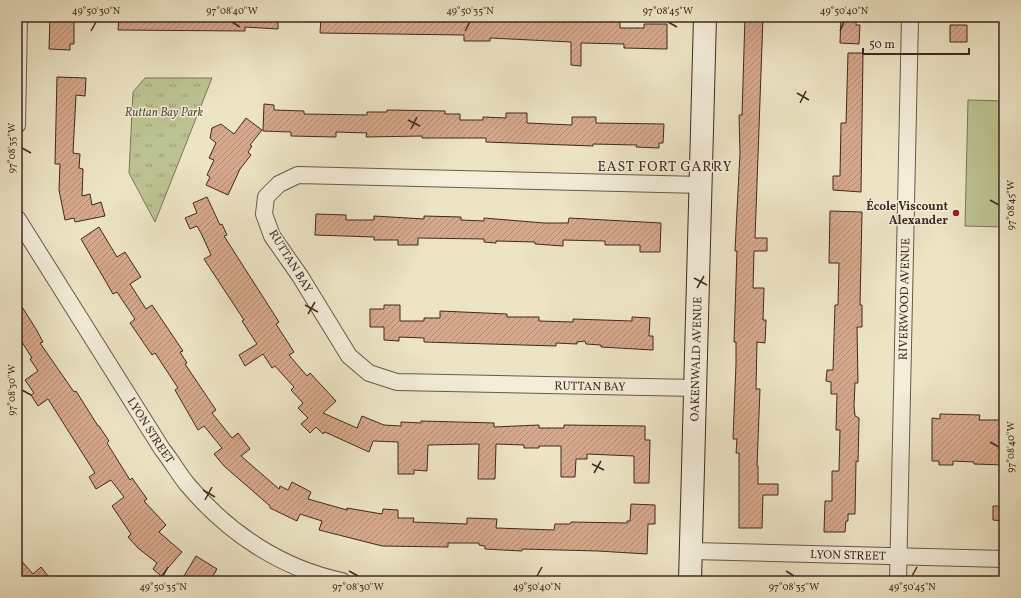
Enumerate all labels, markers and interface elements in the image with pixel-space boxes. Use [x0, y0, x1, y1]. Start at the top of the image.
text: 49°50'30"N [72, 4, 121, 18]
text: 97°08'40"W [206, 4, 258, 18]
text: 49°50'35"N [446, 4, 494, 18]
text: 97°08'45"W [643, 4, 693, 18]
text: 49°50'40"N [820, 4, 869, 18]
scale bar [863, 30, 969, 56]
text: 50 m [869, 37, 895, 53]
park label: Ruttan Bay Park [125, 105, 204, 121]
text: 97°08'35"W [5, 123, 19, 173]
district label: EAST FORT GARRY [597, 158, 733, 177]
text: 97°08'45"W [1004, 180, 1018, 230]
place label: École Viscount Alexander [866, 198, 948, 229]
marker: École Viscount Alexander [951, 208, 961, 218]
street label: RUTTAN BAY [264, 227, 316, 296]
street label: RIVERWOOD AVENUE [896, 238, 914, 360]
street label: OAKENWALD AVENUE [687, 297, 707, 422]
text: 97°08'30"W [5, 364, 19, 416]
street label: RUTTAN BAY [554, 378, 626, 396]
street label: LYON STREET [123, 395, 177, 467]
text: 97°08'40"W [1004, 421, 1018, 473]
street label: LYON STREET [810, 547, 886, 565]
text: 49°50'35"N [139, 580, 187, 594]
text: 97°08'30"W [332, 580, 384, 594]
text: 49°50'40"N [513, 580, 562, 594]
text: 97°08'35"W [769, 580, 819, 594]
text: 49°50'45"N [888, 580, 936, 594]

